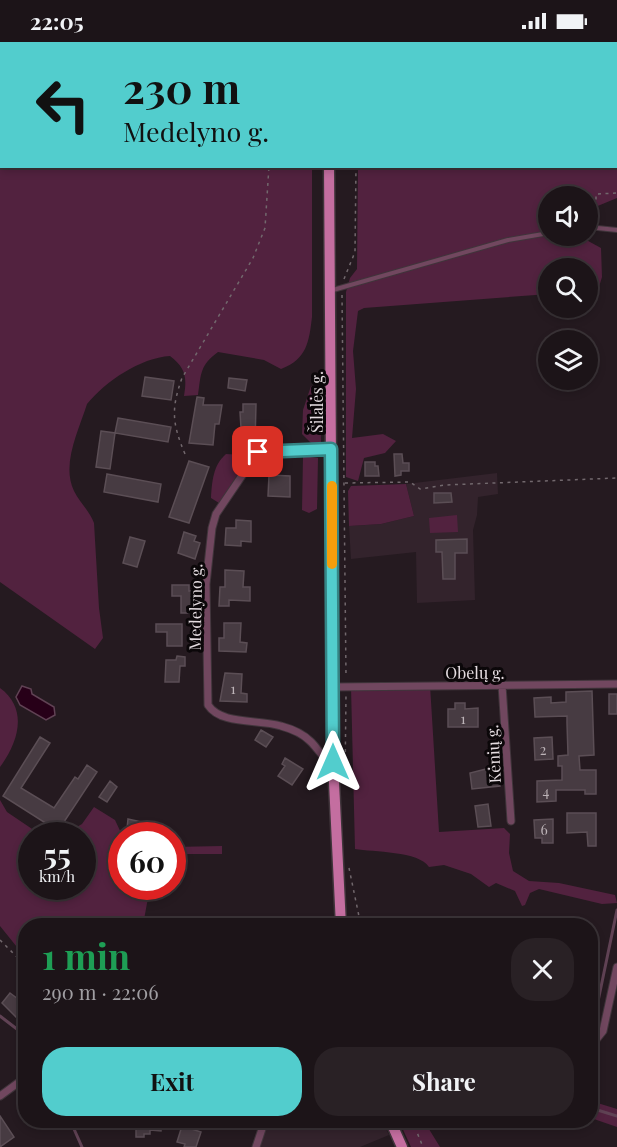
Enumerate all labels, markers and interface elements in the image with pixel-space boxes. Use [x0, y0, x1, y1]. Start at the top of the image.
text: 22:05 [30, 6, 84, 36]
text: 230 m [123, 59, 240, 115]
icon: left [24, 66, 102, 144]
text: Medelyno g. [123, 113, 269, 149]
map controls [538, 186, 598, 390]
button: sound [538, 186, 598, 246]
button: search [538, 258, 598, 318]
button: layers [538, 330, 598, 390]
street label: Šilalės g. [306, 371, 327, 433]
pin [232, 426, 283, 477]
icon: arrive [241, 435, 274, 468]
street label: Medelyno g. [184, 564, 206, 650]
street label: Obelų g. [445, 662, 505, 683]
house number: 1 [230, 679, 236, 698]
house number: 1 [460, 709, 466, 728]
street label: Kėnių g. [481, 724, 505, 784]
position arrow [301, 730, 365, 794]
house number: 2 [540, 740, 547, 759]
house number: 4 [543, 782, 550, 801]
house number: 6 [540, 820, 548, 839]
speed limit sign: 60 [108, 822, 186, 900]
text: 55 [43, 834, 71, 874]
text: km/h [39, 866, 75, 886]
text: 1 min [42, 931, 130, 979]
button: close [511, 938, 574, 1001]
text: 290 m · 22:06 [42, 978, 159, 1005]
button: Exit [42, 1047, 302, 1116]
button: Share [314, 1047, 574, 1116]

